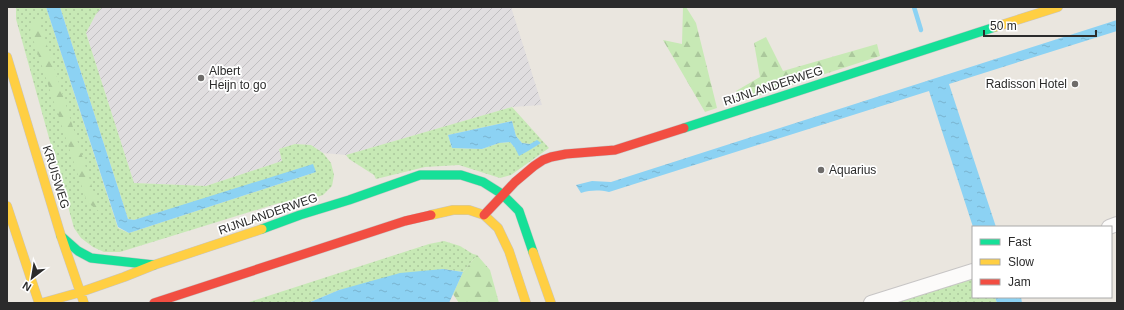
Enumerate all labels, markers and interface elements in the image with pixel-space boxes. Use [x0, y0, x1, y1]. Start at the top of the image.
scale bar [984, 12, 1096, 38]
text: 50 m [990, 19, 1017, 33]
street label: RIJNLANDERWEG [721, 63, 825, 109]
place label: Albert Heijn to go [209, 64, 267, 92]
marker: Albert Heijn to go [196, 73, 206, 83]
place label: Radisson Hotel [986, 77, 1067, 91]
marker: Radisson Hotel [1070, 79, 1080, 89]
street label: KRUISWEG [40, 144, 72, 210]
place label: Aquarius [829, 163, 876, 177]
marker: Aquarius [816, 165, 826, 175]
street label: RIJNLANDERWEG [217, 190, 319, 238]
legend [972, 226, 1112, 298]
text: Fast [1008, 235, 1032, 249]
text: Slow [1008, 255, 1034, 269]
north arrow [12, 258, 52, 298]
text: Jam [1008, 275, 1031, 289]
text: N [20, 279, 33, 294]

